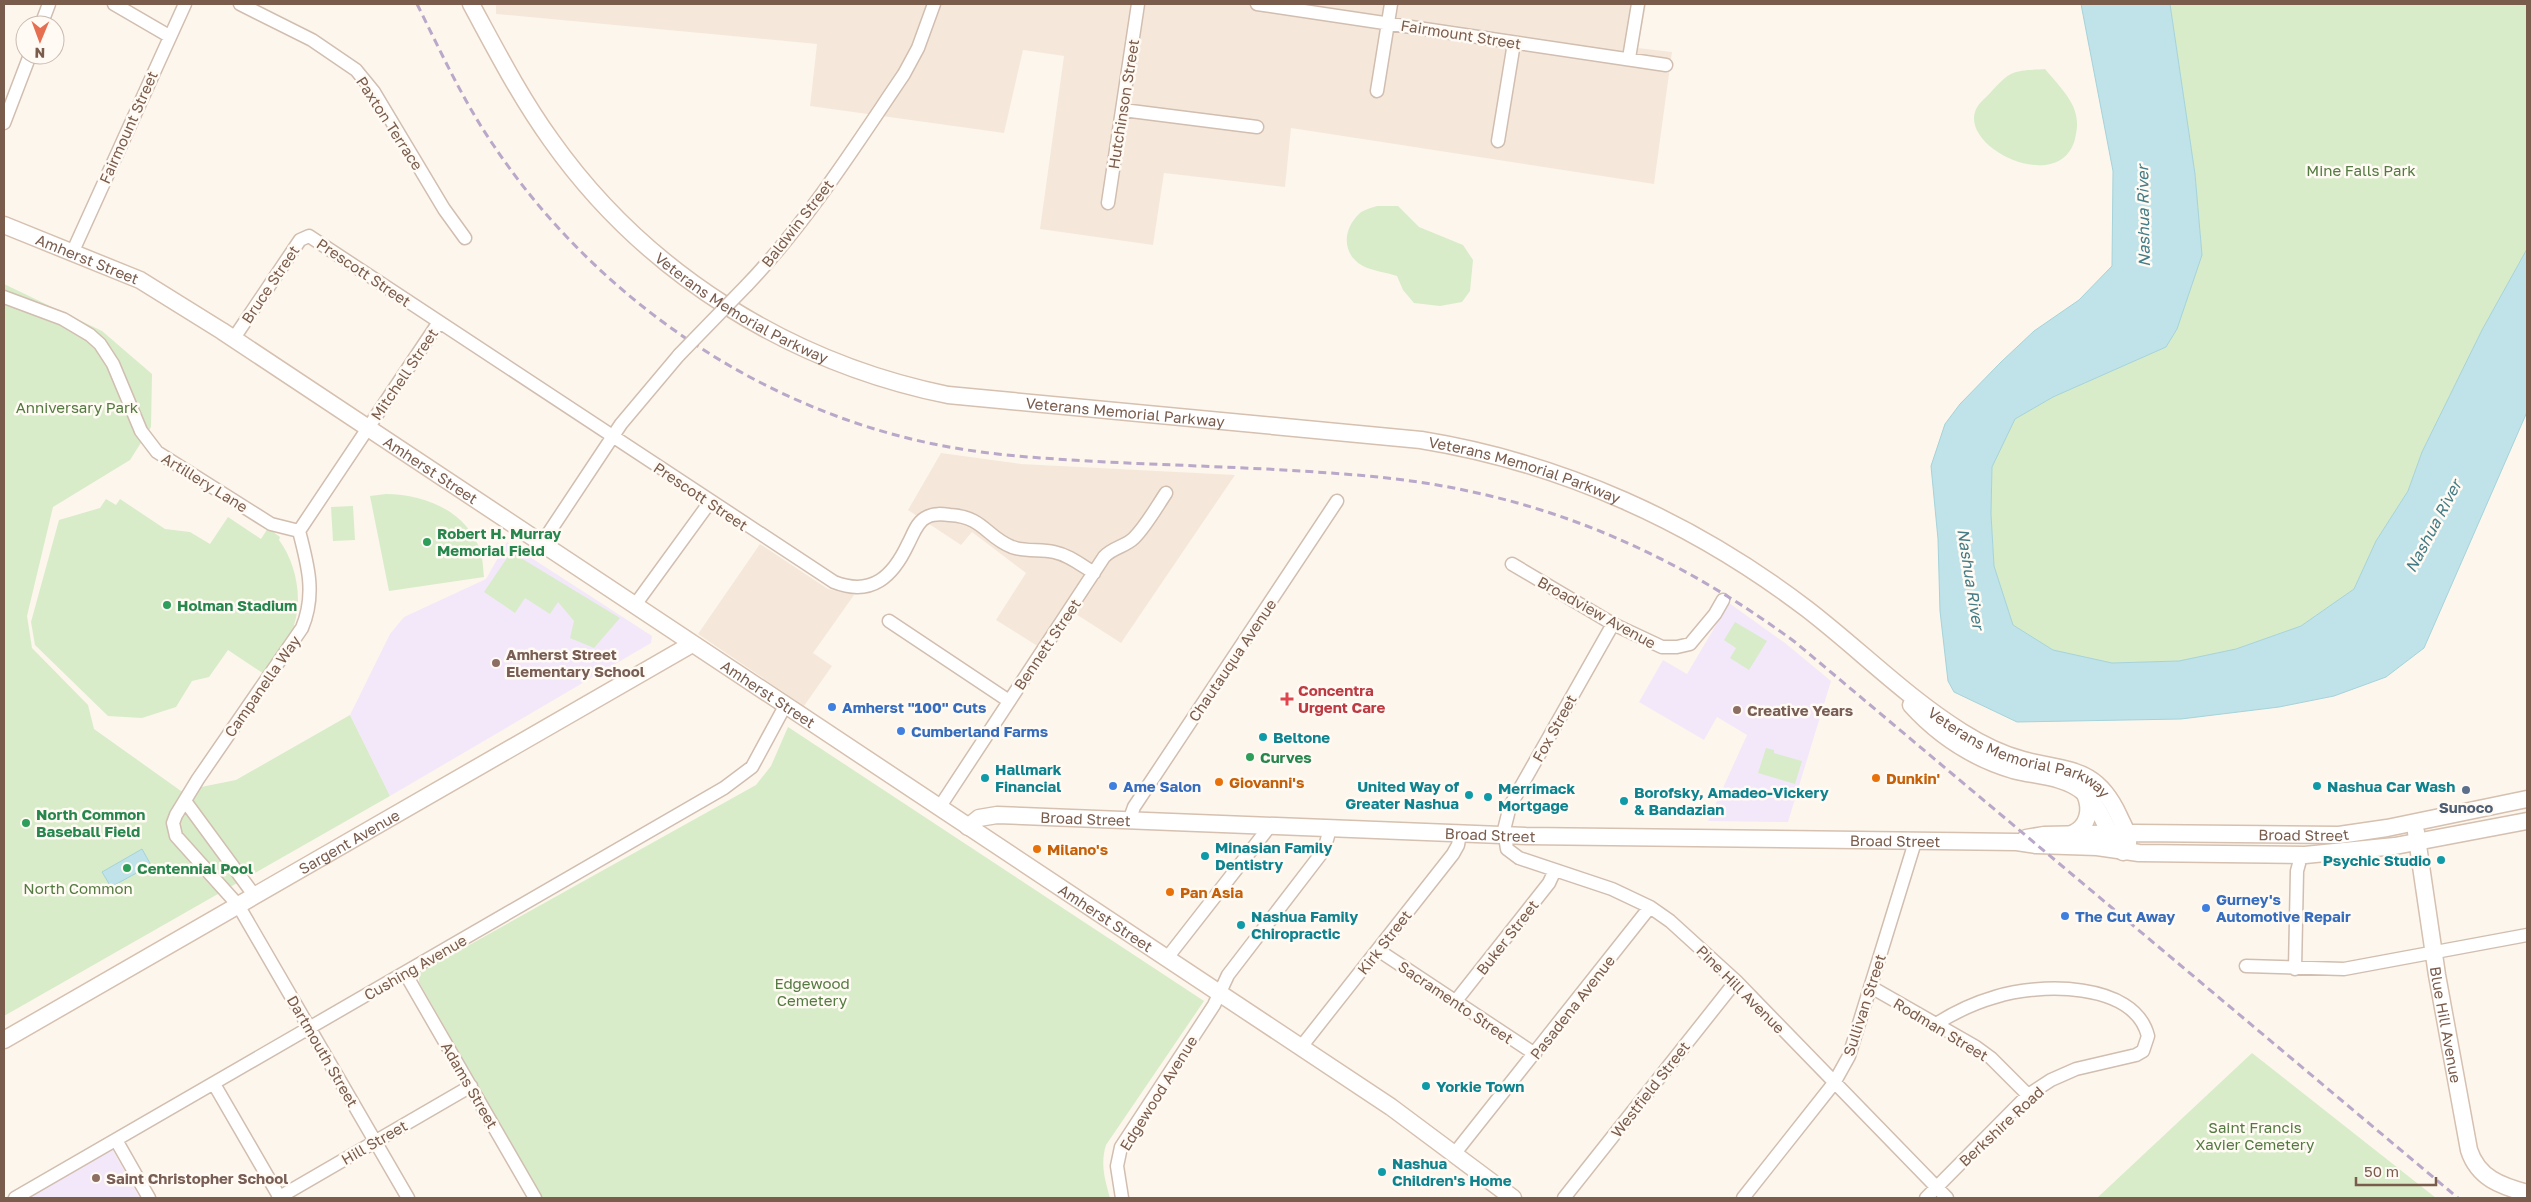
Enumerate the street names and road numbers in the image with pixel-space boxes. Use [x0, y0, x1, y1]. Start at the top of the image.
street label: Fairmount Street [1400, 16, 1522, 52]
street label: Hutchinson Street [1104, 38, 1142, 170]
street label: Fairmount Street [95, 68, 161, 186]
street label: Paxton Terrace [353, 73, 427, 174]
street label: Baldwin Street [757, 176, 837, 270]
street label: Amherst Street [33, 230, 141, 288]
street label: Prescott Street [314, 234, 414, 310]
street label: Bruce Street [237, 242, 303, 326]
street label: Veterans Memorial Parkway [652, 248, 832, 367]
street label: Mitchell Street [367, 325, 441, 423]
street label: Veterans Memorial Parkway [1025, 393, 1226, 430]
street label: Amherst Street [380, 432, 481, 507]
street label: Veterans Memorial Parkway [1427, 432, 1624, 507]
street label: Artillery Lane [159, 448, 252, 516]
street label: Prescott Street [651, 458, 751, 534]
street label: Broadview Avenue [1535, 572, 1659, 652]
street label: Bennett Street [1010, 595, 1084, 693]
street label: Chautauqua Avenue [1184, 595, 1280, 725]
street label: Campanella Way [220, 631, 304, 740]
street label: Amherst Street [718, 656, 819, 731]
street label: Fox Street [1528, 691, 1580, 765]
street label: Veterans Memorial Parkway [1925, 703, 2114, 801]
street label: Sargent Avenue [295, 805, 403, 878]
street label: Broad Street [1040, 808, 1131, 829]
street label: Broad Street [1444, 824, 1536, 845]
street label: Broad Street [2258, 825, 2350, 844]
street label: Broad Street [1850, 831, 1941, 850]
street label: Amherst Street [1055, 880, 1156, 955]
street label: Buker Street [1472, 896, 1542, 978]
street label: Kirk Street [1353, 906, 1415, 978]
street label: Cushing Avenue [360, 930, 470, 1004]
street label: Pine Hill Avenue [1693, 941, 1789, 1037]
street label: Pasadena Avenue [1526, 951, 1618, 1063]
street label: Sullivan Street [1839, 952, 1889, 1058]
street label: Sacramento Street [1395, 957, 1517, 1047]
street label: Blue Hill Avenue [2427, 965, 2466, 1085]
street label: Dartmouth Street [284, 992, 362, 1110]
street label: Rodman Street [1890, 994, 1992, 1064]
street label: Edgewood Avenue [1115, 1032, 1201, 1154]
street label: Westfield Street [1607, 1037, 1693, 1141]
street label: Adams Street [438, 1039, 502, 1131]
street label: Berkshire Road [1955, 1082, 2047, 1170]
street label: Hill Street [338, 1116, 410, 1168]

